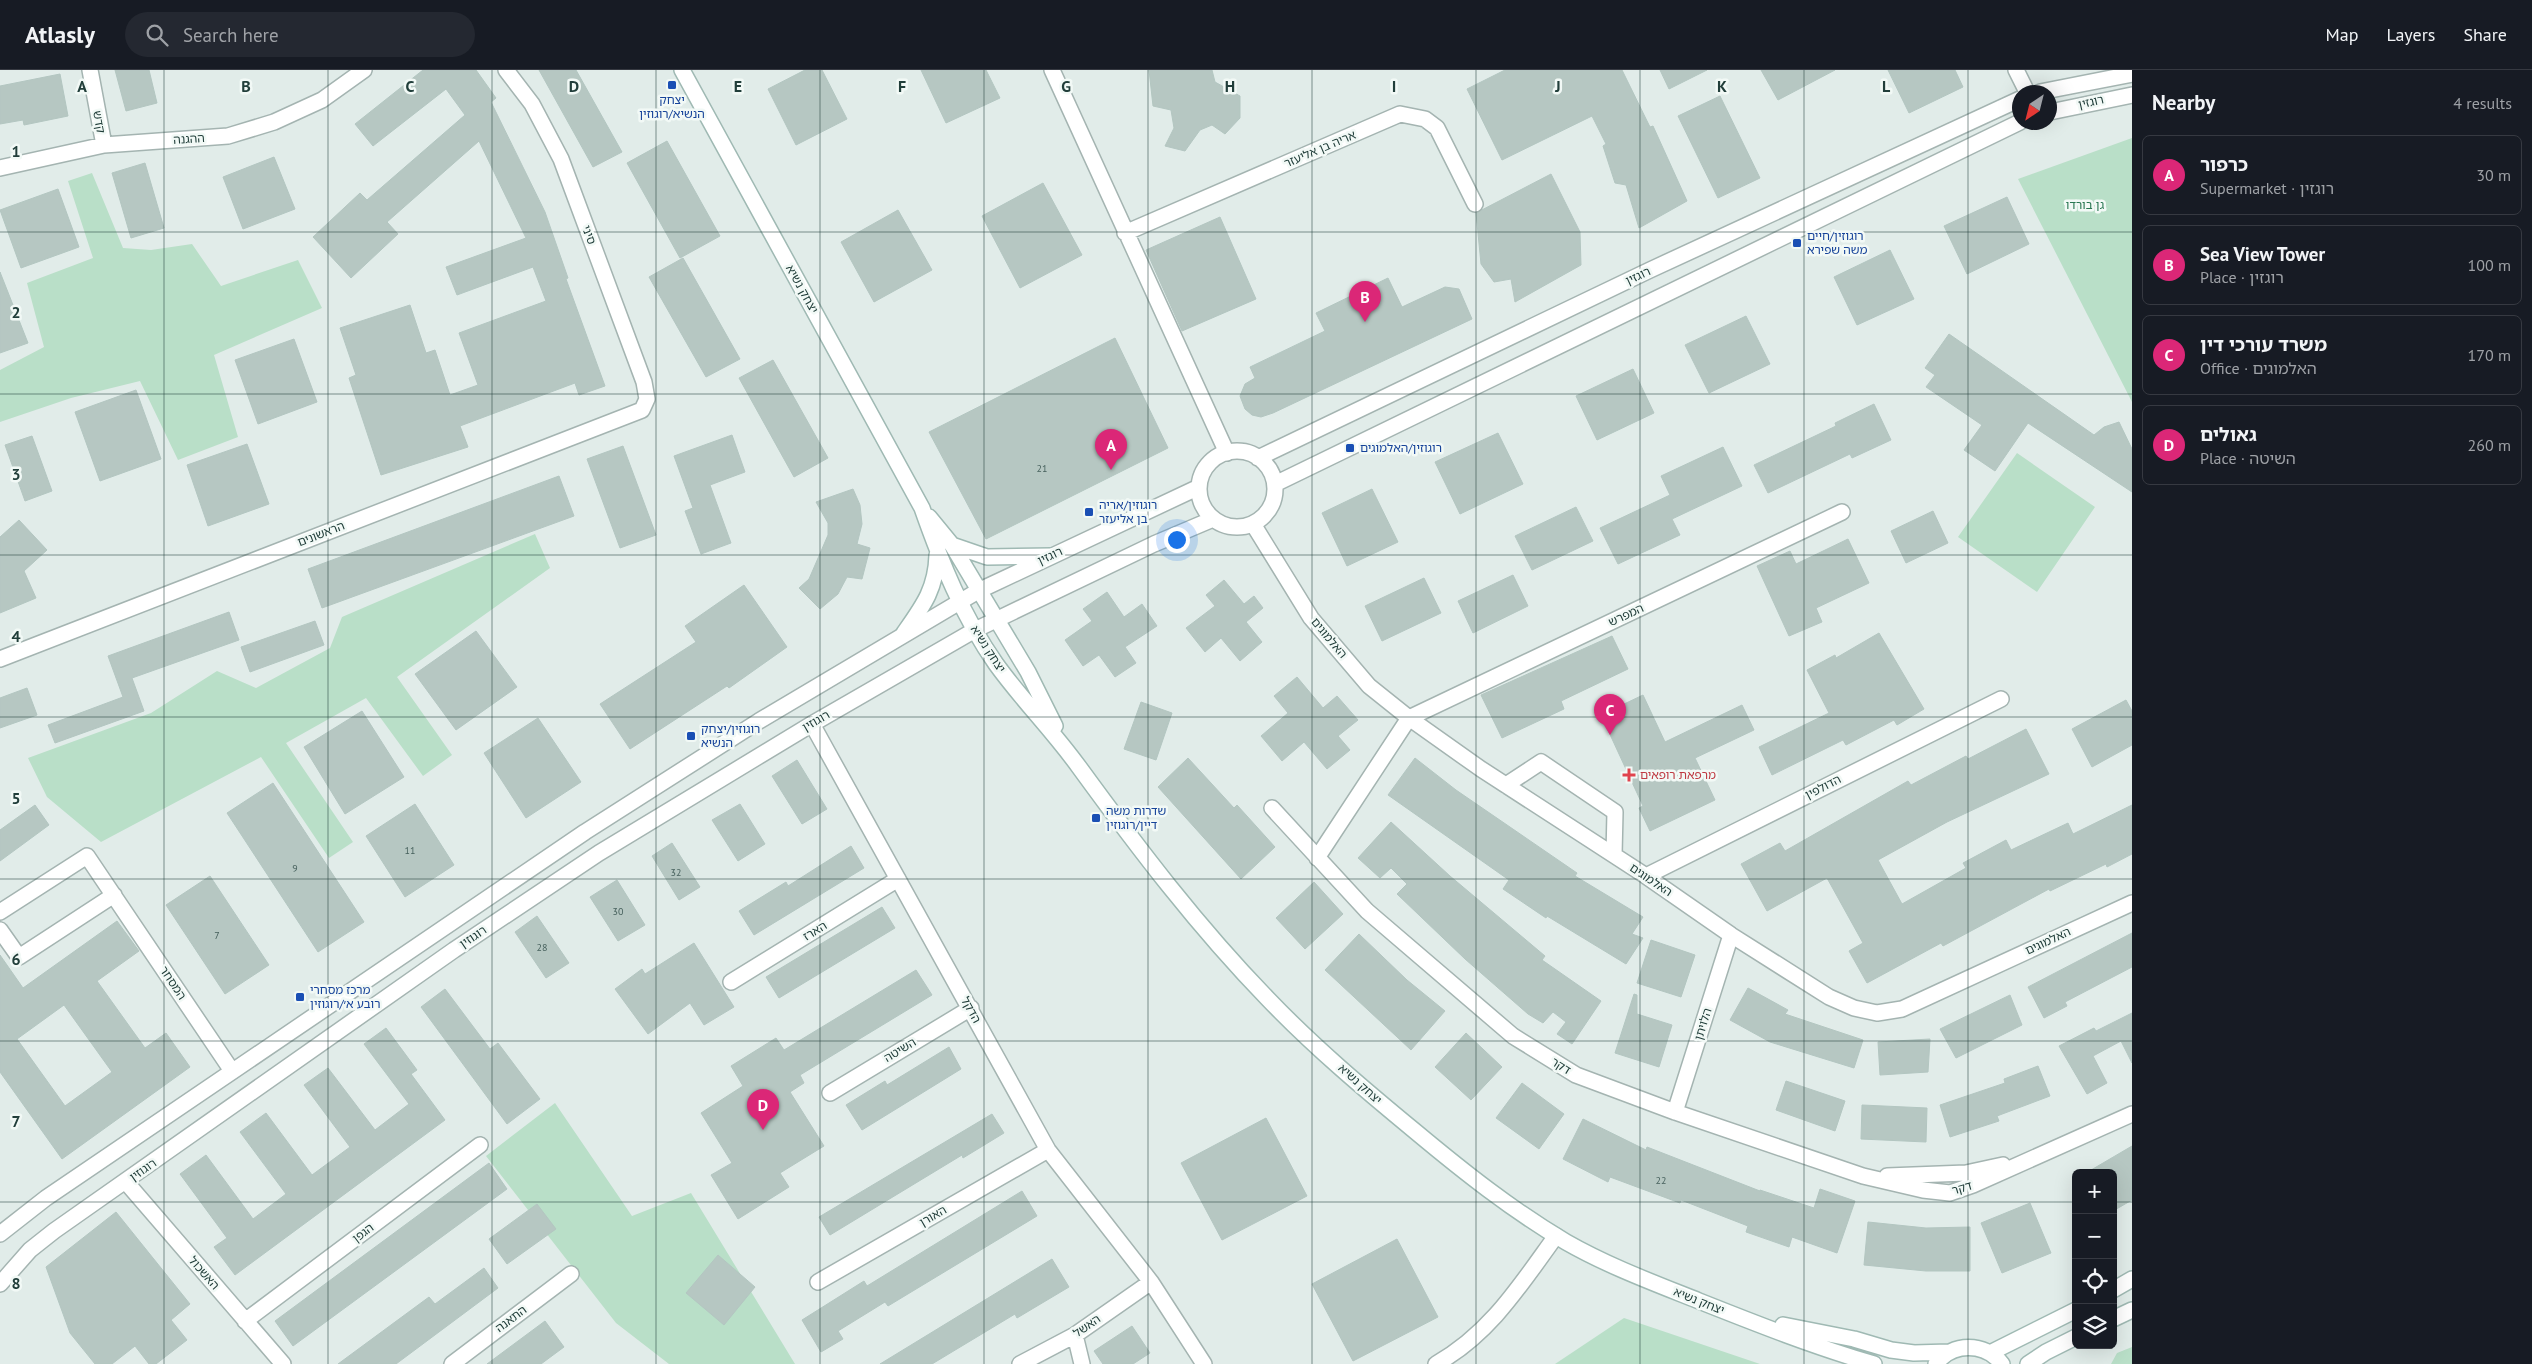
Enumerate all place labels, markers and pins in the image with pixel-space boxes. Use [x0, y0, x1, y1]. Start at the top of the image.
marker: יצחק הנשיא/רוגוזין [666, 79, 678, 91]
place label: יצחק הנשיא/רוגוזין [639, 92, 705, 121]
place label: רוגוזין/חיים משה שפירא [1807, 228, 1868, 257]
marker: רוגוזין/חיים משה שפירא [1791, 237, 1803, 249]
pin: B [1349, 281, 1381, 322]
pin: A [1095, 429, 1127, 470]
place label: רוגוזין/האלמוגים [1360, 440, 1442, 455]
marker: רוגוזין/האלמוגים [1344, 442, 1356, 454]
place label: רוגוזין/אריה בן אליעזר [1099, 497, 1157, 526]
marker: רוגוזין/אריה בן אליעזר [1083, 506, 1095, 518]
pin: C [1594, 694, 1626, 735]
place label: רוגוזין/יצחק הנשיא [701, 721, 760, 750]
marker: רוגוזין/יצחק הנשיא [685, 730, 697, 742]
place label: מרפאת רופאים [1640, 767, 1716, 782]
marker: מרפאת רופאים [1622, 768, 1636, 782]
place label: שדרות משה דיין/רוגוזין [1106, 803, 1166, 832]
marker: שדרות משה דיין/רוגוזין [1090, 812, 1102, 824]
place label: מרכז מסחרי רובע א׳/רוגוזין [310, 982, 381, 1011]
marker: מרכז מסחרי רובע א׳/רוגוזין [294, 991, 306, 1003]
pin: D [747, 1089, 779, 1130]

